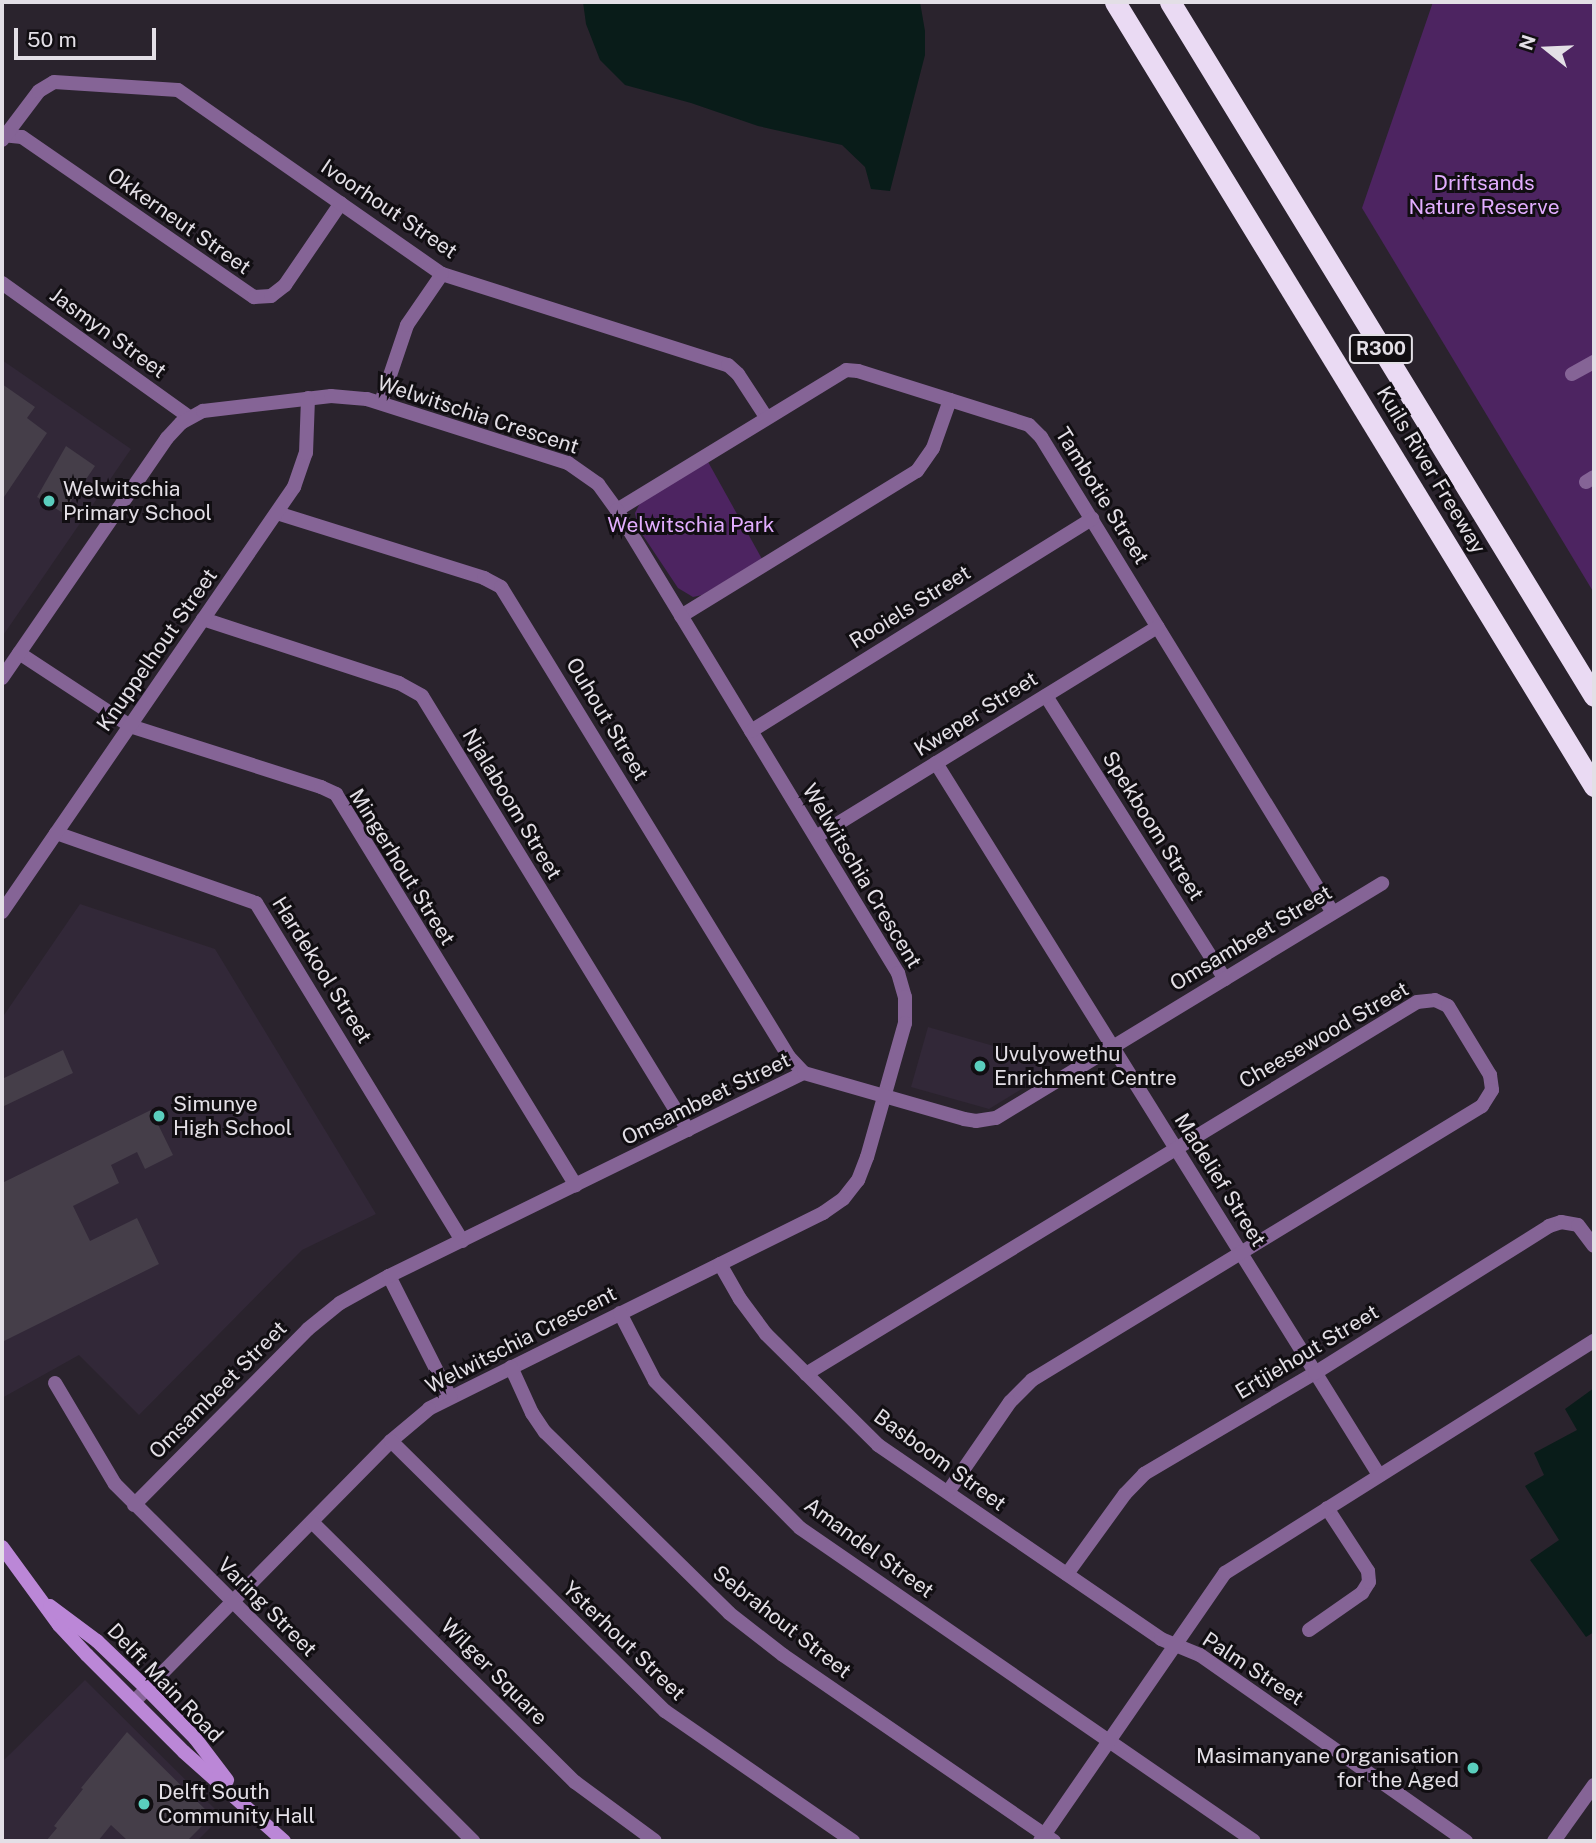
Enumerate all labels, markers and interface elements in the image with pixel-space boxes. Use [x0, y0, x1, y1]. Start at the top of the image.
scale bar [18, 14, 159, 58]
north arrow [1512, 14, 1582, 84]
text: 50 m [27, 27, 77, 52]
text: N [1514, 32, 1540, 53]
street label: Ivoorhout Street [316, 154, 462, 264]
street label: Okkerneut Street [102, 162, 256, 280]
park label: Driftsands Nature Reserve [1408, 170, 1560, 220]
street label: Jasmyn Street [45, 282, 171, 384]
road number: R300 [1348, 334, 1414, 364]
street label: Welwitschia Crescent [374, 370, 582, 460]
street label: Kuils River Freeway [1371, 382, 1491, 558]
street label: Tambotie Street [1050, 423, 1154, 569]
place label: Welwitschia Primary School [63, 476, 212, 526]
marker: Welwitschia Primary School [41, 493, 57, 509]
park label: Welwitschia Park [607, 512, 775, 538]
street label: Rooiels Street [845, 560, 975, 654]
street label: Knuppelhout Street [91, 564, 223, 736]
street label: Ouhout Street [561, 653, 653, 785]
street label: Kweper Street [910, 666, 1042, 762]
street label: Njalaboom Street [457, 724, 567, 884]
street label: Spekboom Street [1097, 747, 1209, 905]
street label: Welwitschia Crescent [797, 779, 927, 973]
street label: Mingerhout Street [344, 784, 460, 950]
street label: Omsambeet Street [1166, 880, 1336, 996]
street label: Hardekool Street [267, 892, 377, 1048]
street label: Cheesewood Street [1235, 976, 1413, 1094]
place label: Uvulyowethu Enrichment Centre [994, 1041, 1177, 1091]
street label: Omsambeet Street [618, 1047, 794, 1151]
marker: Uvulyowethu Enrichment Centre [972, 1058, 988, 1074]
place label: Simunye High School [173, 1091, 292, 1141]
marker: Simunye High School [151, 1108, 167, 1124]
street label: Madelief Street [1169, 1109, 1271, 1251]
street label: Welwitschia Crescent [421, 1281, 621, 1399]
street label: Ertjiehout Street [1231, 1299, 1383, 1405]
street label: Omsambeet Street [144, 1316, 292, 1464]
street label: Basboom Street [869, 1404, 1011, 1516]
street label: Amandel Street [799, 1493, 939, 1603]
street label: Varing Street [212, 1552, 322, 1662]
street label: Sebrahout Street [708, 1560, 856, 1684]
street label: Ysterhout Street [558, 1576, 690, 1706]
street label: Wilger Square [436, 1614, 552, 1730]
street label: Delft Main Road [102, 1618, 228, 1748]
street label: Palm Street [1198, 1627, 1308, 1711]
place label: Masimanyane Organisation for the Aged [1196, 1743, 1459, 1793]
marker: Masimanyane Organisation for the Aged [1465, 1760, 1481, 1776]
place label: Delft South Community Hall [158, 1779, 315, 1829]
marker: Delft South Community Hall [136, 1796, 152, 1812]

